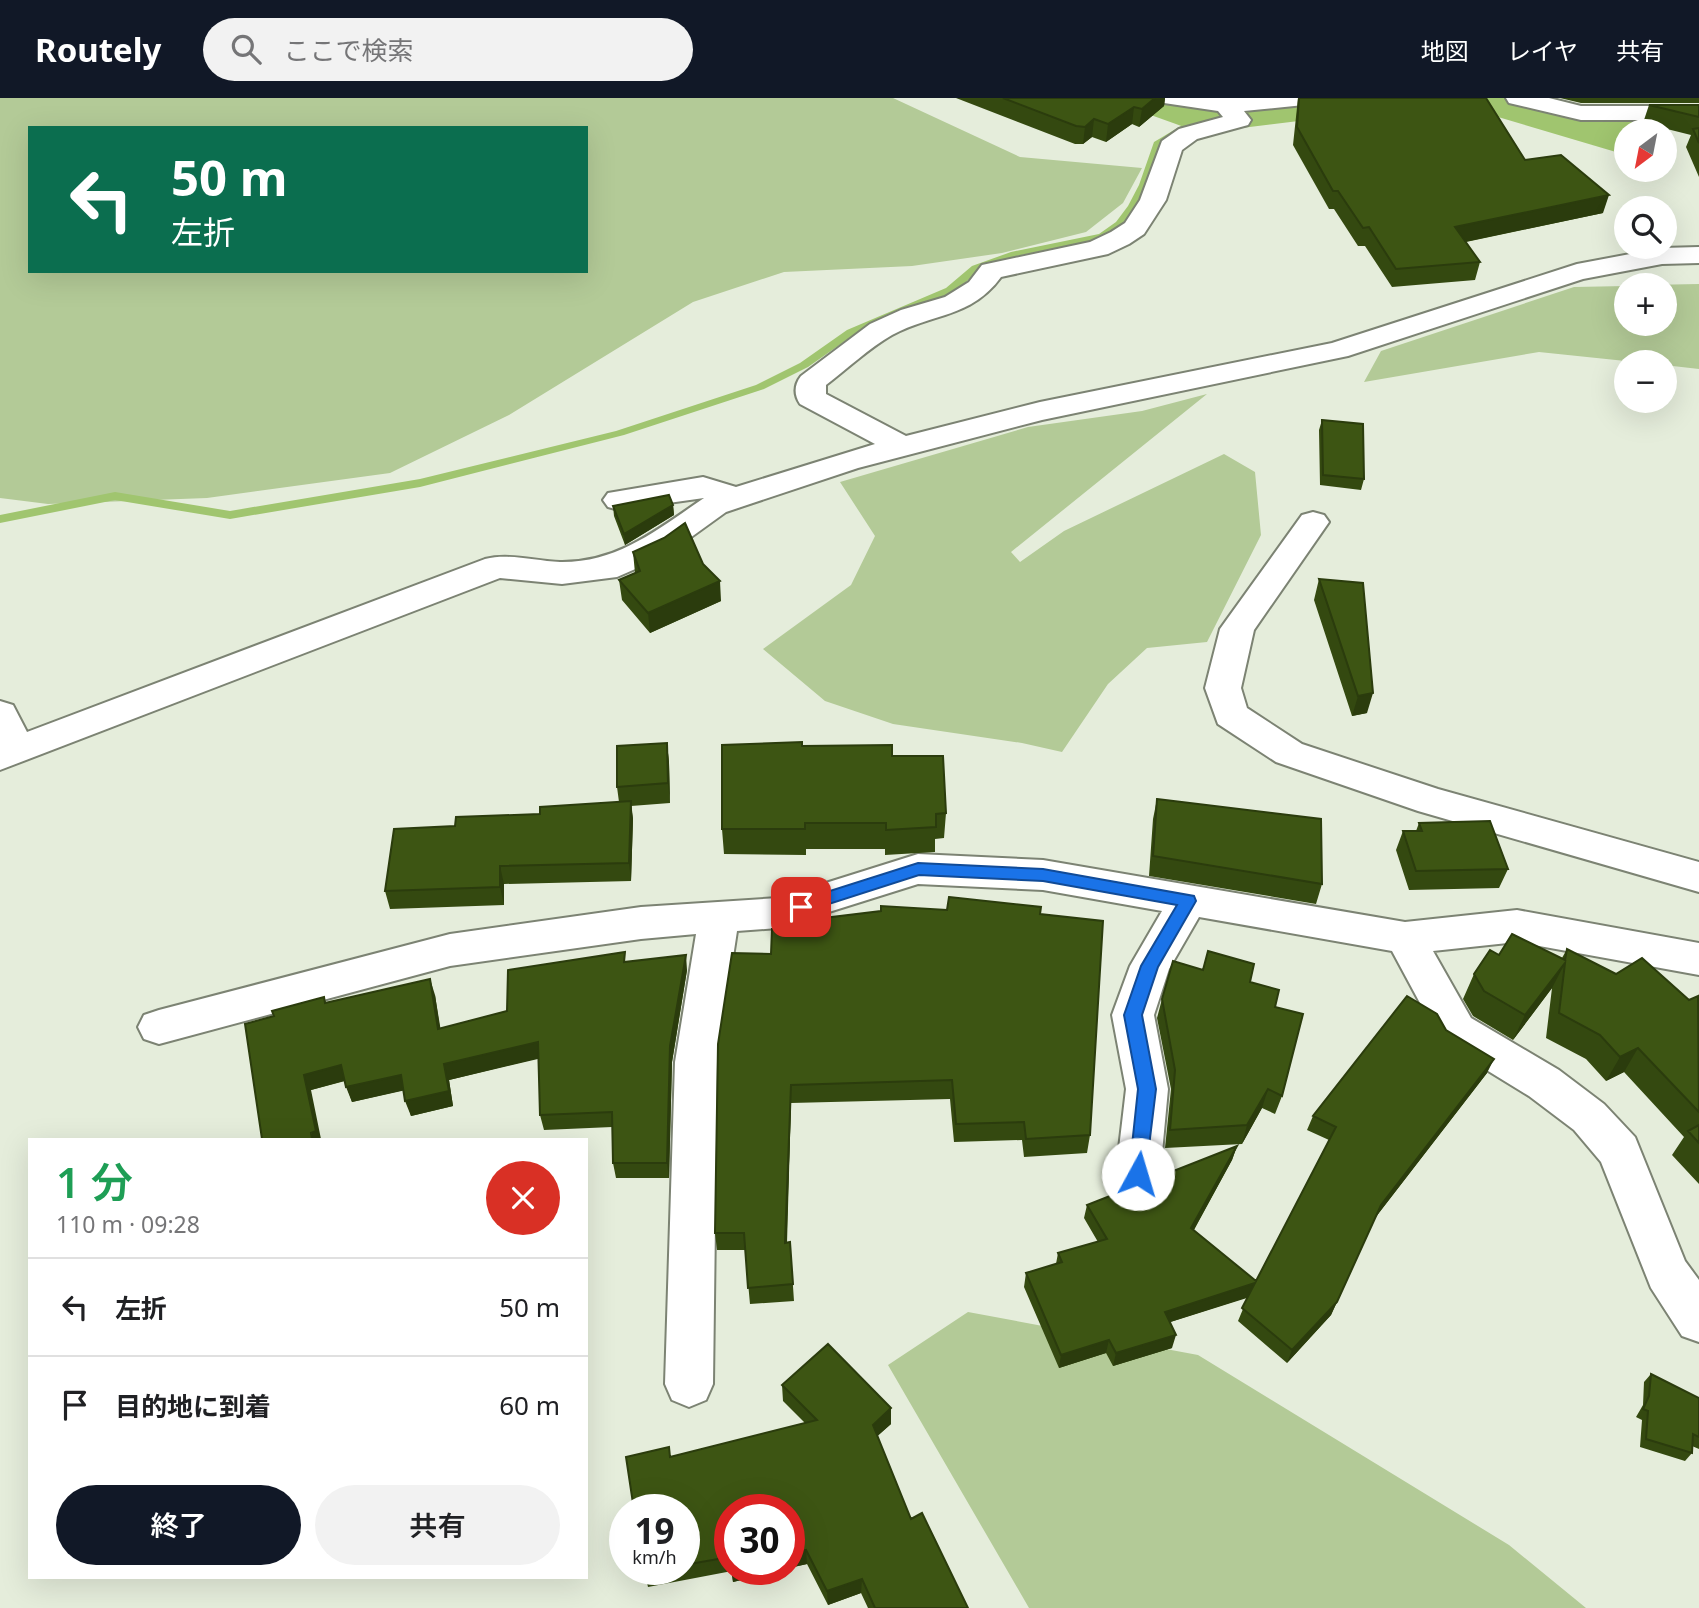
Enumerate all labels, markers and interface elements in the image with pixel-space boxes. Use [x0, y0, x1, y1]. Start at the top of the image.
search box [203, 18, 693, 81]
text: Routely [35, 27, 161, 72]
icon: search [227, 30, 265, 68]
text: ここで検索 [283, 32, 413, 68]
text: 地図 [1421, 34, 1469, 67]
text: レイヤ [1507, 34, 1578, 67]
text: 共有 [1616, 34, 1664, 67]
north arrow [1614, 119, 1676, 182]
map controls [1614, 119, 1677, 413]
text: 50 m [171, 144, 288, 210]
icon: left [56, 154, 147, 245]
button: search [1614, 196, 1677, 259]
text: 左折 [171, 210, 235, 253]
button: + [1614, 273, 1677, 336]
button: − [1614, 350, 1677, 413]
pin [771, 877, 831, 937]
icon: arrive [782, 888, 820, 926]
position arrow [1101, 1137, 1175, 1211]
text: 1 分 [56, 1153, 133, 1210]
button: close [486, 1161, 560, 1235]
text: 110 m · 09:28 [56, 1208, 200, 1240]
icon: left [56, 1288, 94, 1326]
text: 50 m [499, 1289, 560, 1325]
text: 左折 [115, 1290, 167, 1326]
icon: arrive [56, 1386, 94, 1424]
text: 60 m [499, 1387, 560, 1423]
text: 目的地に到着 [115, 1388, 271, 1424]
button: 終了 [56, 1485, 301, 1565]
button: 共有 [315, 1485, 560, 1565]
speed limit sign: 30 [714, 1494, 805, 1585]
text: 19 [634, 1507, 675, 1554]
text: km/h [632, 1545, 677, 1569]

